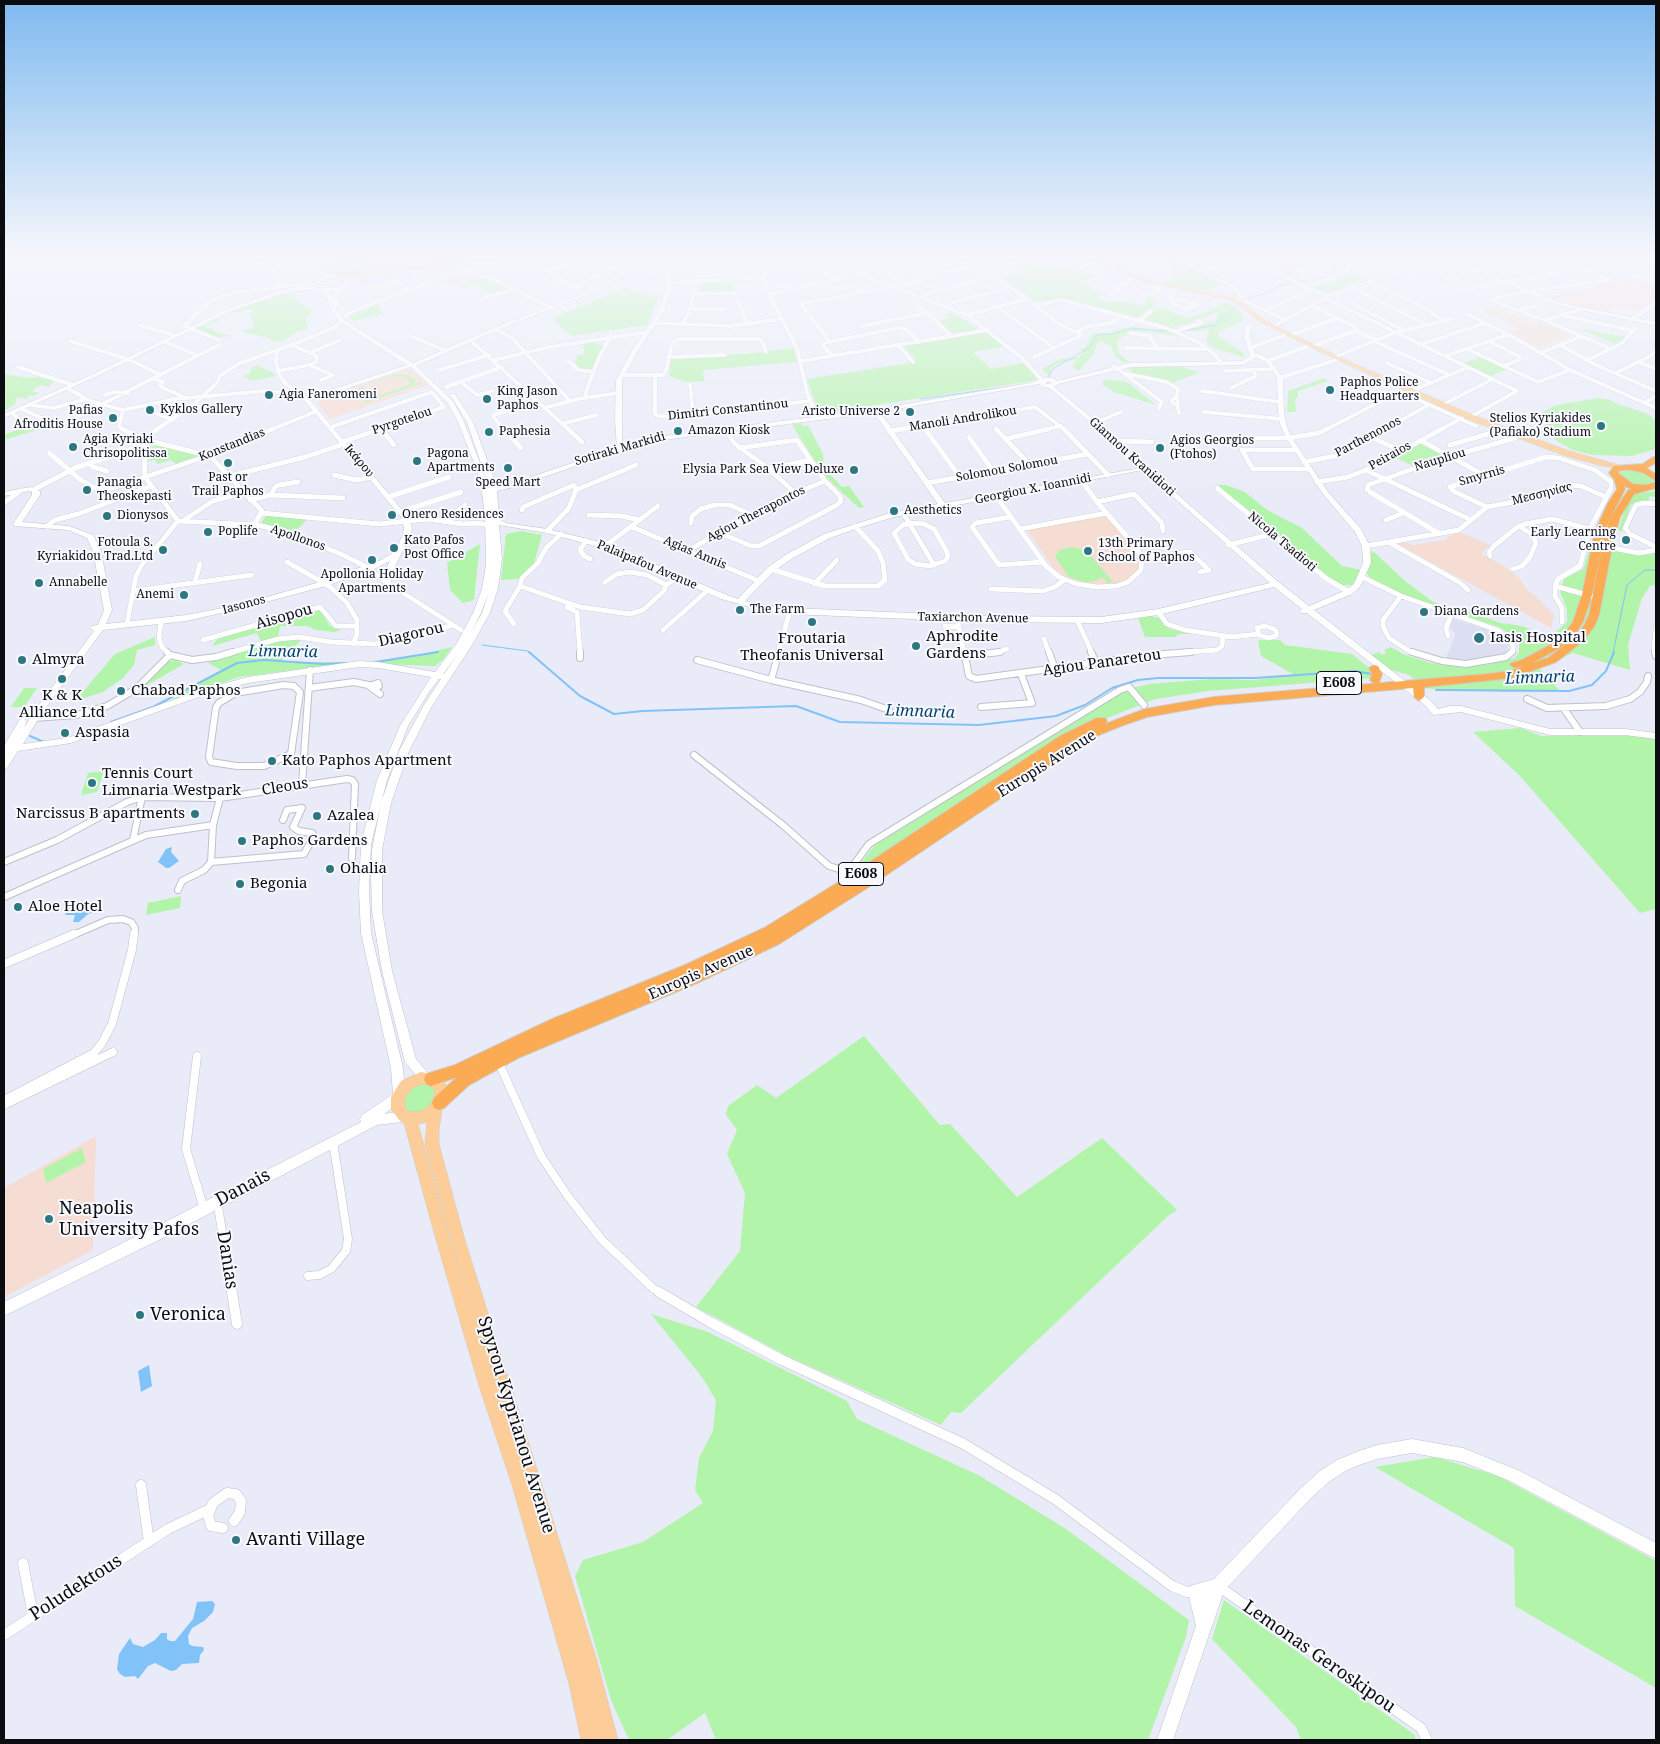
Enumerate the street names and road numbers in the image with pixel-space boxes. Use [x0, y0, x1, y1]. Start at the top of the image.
street label: Dimitri Constantinou [667, 397, 789, 423]
street label: Manoli Androlikou [908, 403, 1018, 435]
street label: Pyrgotelou [370, 404, 434, 438]
street label: Parthenonos [1333, 414, 1403, 460]
street label: Giannou Kranidioti [1086, 415, 1178, 499]
street label: Konstandias [197, 425, 267, 465]
street label: Sotiraki Markidi [573, 429, 667, 469]
street label: Peiraios [1366, 439, 1414, 473]
street label: Ικάρου [341, 442, 377, 480]
street label: Naupliou [1413, 445, 1467, 475]
street label: Solomou Solomou [955, 453, 1059, 485]
street label: Smyrnis [1457, 463, 1507, 489]
street label: Georgiou X. Ioannidi [974, 471, 1092, 507]
street label: Μεσσηνίας [1510, 480, 1574, 508]
street label: Agiou Therapontos [704, 483, 808, 545]
street label: Nicola Tsadioti [1245, 509, 1319, 575]
street label: Apollonos [269, 522, 327, 554]
street label: Agias Annis [661, 533, 729, 573]
street label: Palaipafou Avenue [595, 537, 699, 593]
street label: Iasonos [221, 592, 267, 618]
street label: Aisopou [254, 600, 314, 634]
street label: Taxiarchon Avenue [917, 610, 1029, 626]
street label: Diagorou [377, 619, 445, 651]
street label: Agiou Panaretou [1042, 646, 1162, 680]
road number: E608 [1316, 671, 1362, 694]
street label: Europis Avenue [994, 726, 1100, 802]
street label: Cleous [260, 774, 310, 800]
road number: E608 [838, 862, 884, 886]
street label: Europis Avenue [646, 942, 756, 1004]
street label: Danais [212, 1165, 274, 1211]
street label: Danias [212, 1229, 242, 1291]
street label: Spyrou Kyprianou Avenue [473, 1314, 559, 1536]
street label: Poludektous [26, 1550, 126, 1626]
street label: Lemonas Geroskipou [1239, 1596, 1399, 1718]

